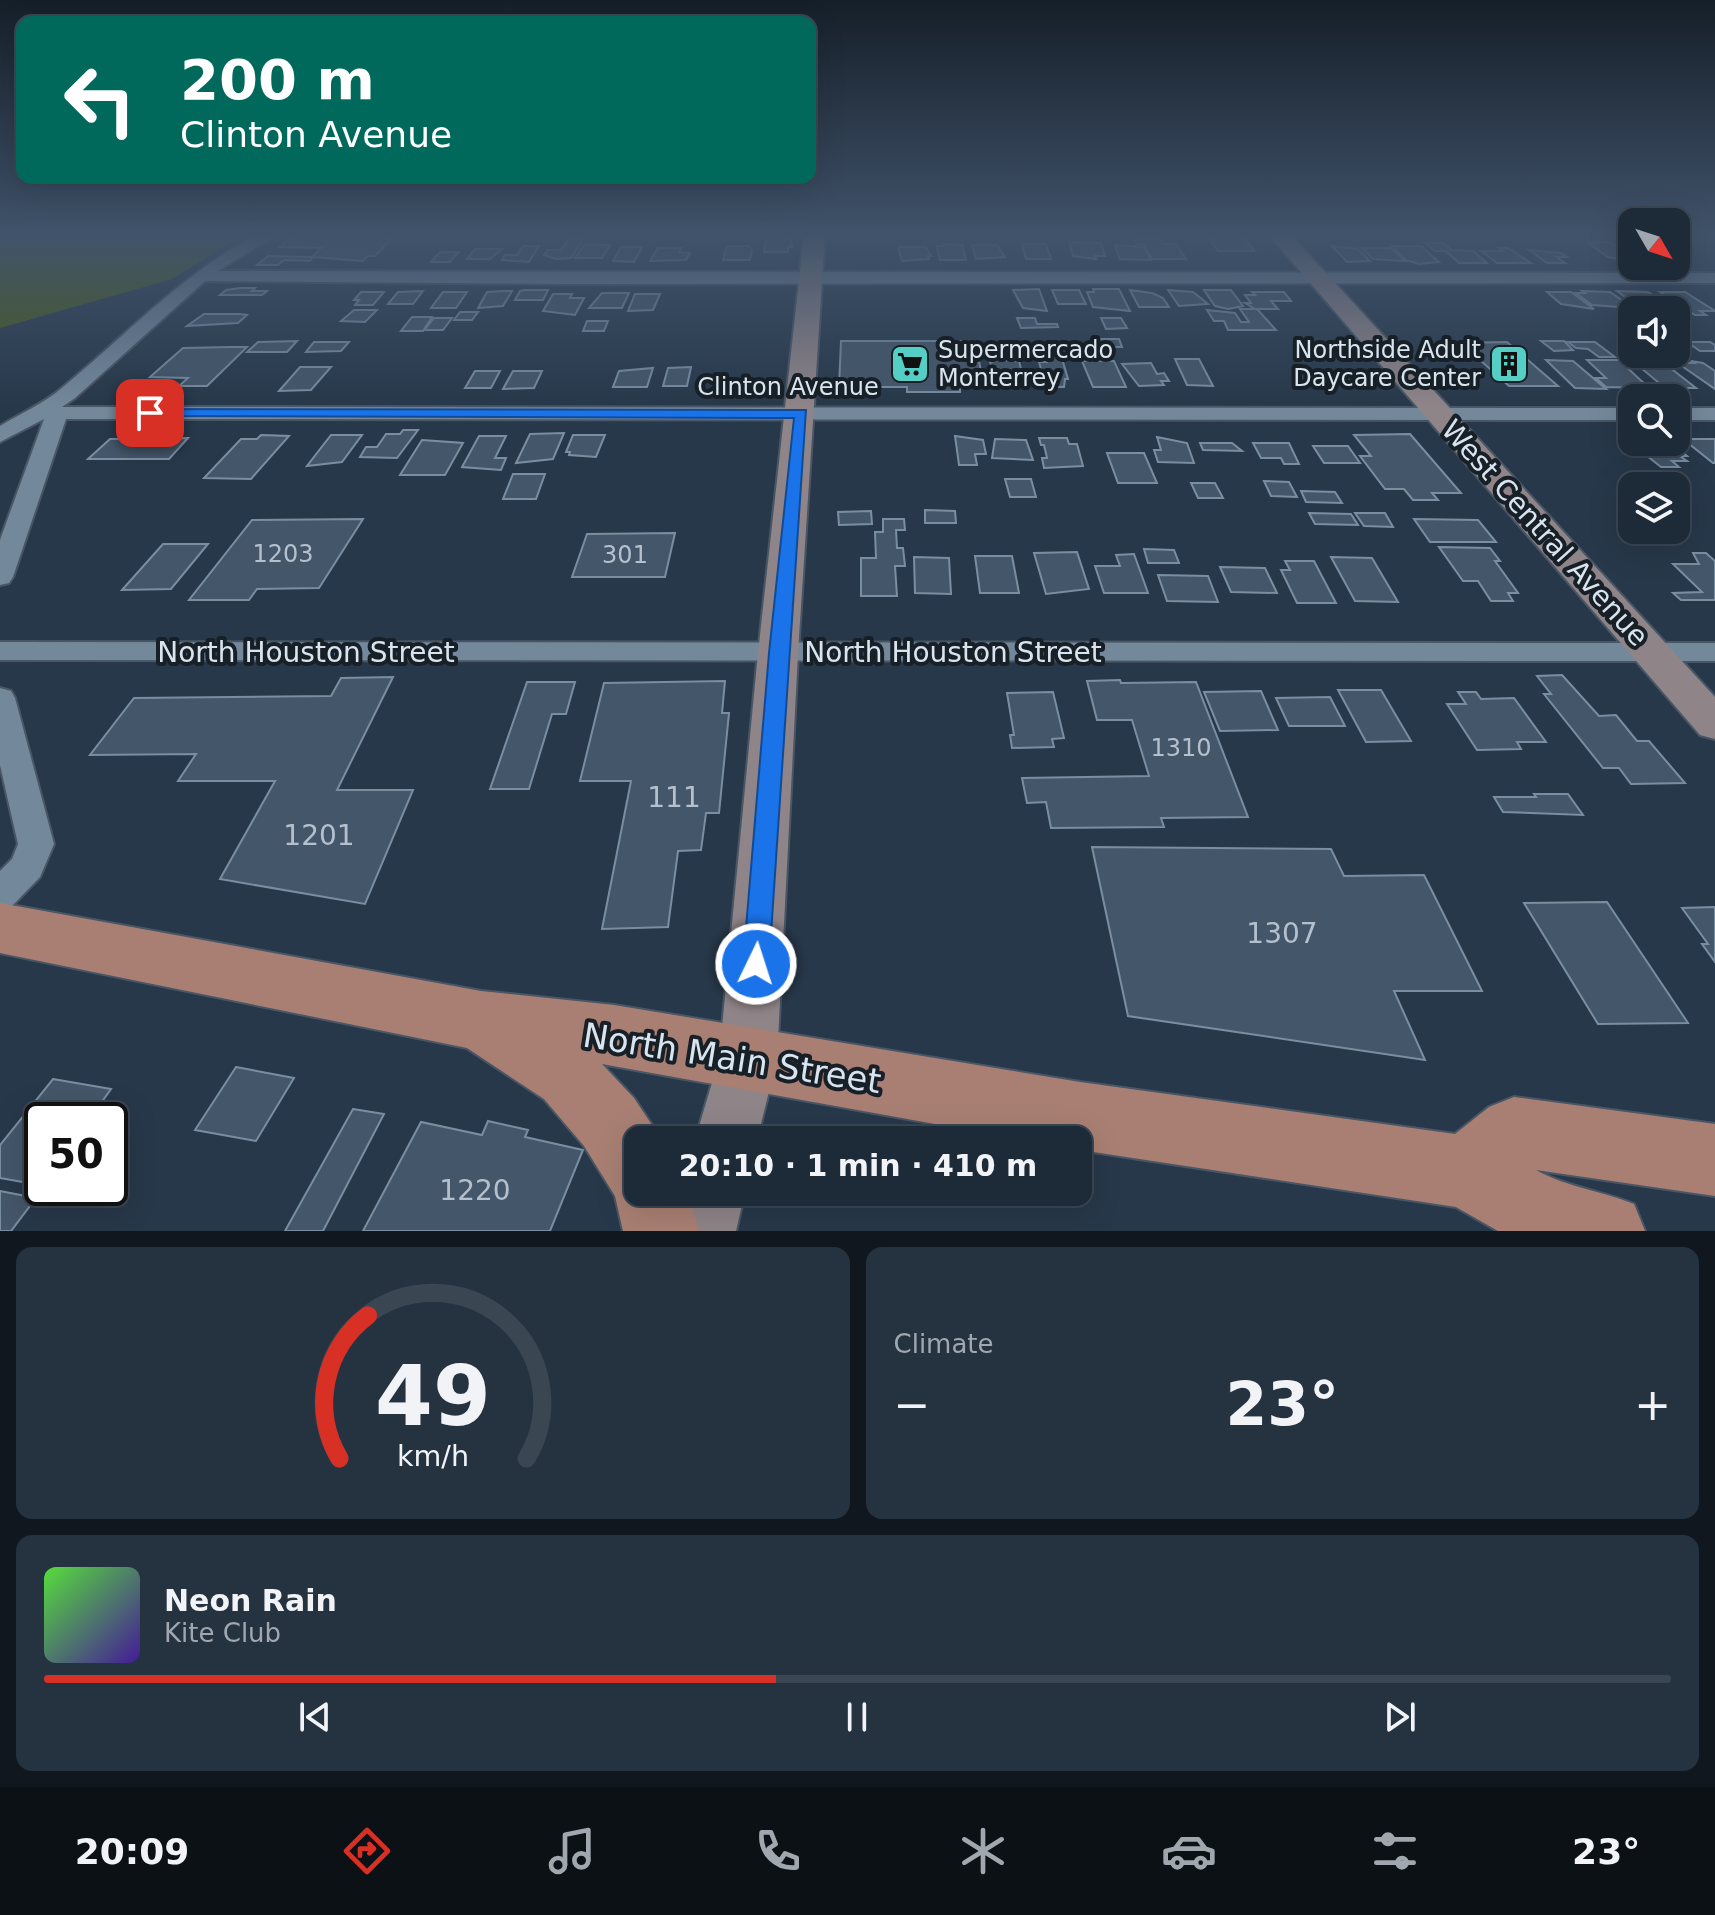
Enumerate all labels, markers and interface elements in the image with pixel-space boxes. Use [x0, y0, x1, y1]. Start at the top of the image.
text: 200 m [180, 47, 375, 112]
icon: left [48, 48, 152, 152]
text: Clinton Avenue [180, 114, 452, 155]
north arrow [1618, 208, 1690, 280]
map controls [1618, 208, 1690, 544]
button: sound [1618, 296, 1690, 368]
place label: Supermercado Monterrey [938, 336, 1113, 392]
place label: Northside Adult Daycare Center [1293, 336, 1481, 392]
supermarket icon: Supermercado Monterrey [889, 343, 931, 385]
building icon: Northside Adult Daycare Center [1488, 343, 1530, 385]
street label: Clinton Avenue [697, 373, 879, 401]
pin [116, 379, 184, 447]
button: search [1618, 384, 1690, 456]
icon: arrive [128, 391, 172, 435]
street label: West Central Avenue [1435, 413, 1655, 653]
button: layers [1618, 472, 1690, 544]
house number: 1203 [252, 540, 314, 568]
house number: 301 [602, 541, 648, 569]
street label: North Houston Street [157, 636, 455, 669]
street label: North Houston Street [804, 636, 1102, 669]
house number: 1310 [1150, 734, 1212, 762]
house number: 111 [647, 781, 701, 814]
house number: 1201 [283, 819, 355, 852]
house number: 1307 [1246, 917, 1318, 950]
position arrow [714, 922, 798, 1006]
street label: North Main Street [580, 1015, 884, 1101]
speed limit sign: 50 [24, 1102, 128, 1206]
text: 20:10 · 1 min · 410 m [679, 1148, 1037, 1183]
house number: 1220 [439, 1174, 511, 1207]
text: Climate [894, 1329, 994, 1359]
text: 49 [375, 1348, 491, 1445]
text: 23° [1226, 1369, 1339, 1439]
text: − [894, 1379, 930, 1430]
text: + [1634, 1379, 1671, 1430]
text: km/h [397, 1439, 469, 1473]
text: Neon Rain [164, 1583, 337, 1618]
text: Kite Club [164, 1618, 281, 1648]
icon: previous [293, 1695, 337, 1739]
icon: pause [835, 1695, 879, 1739]
icon: next [1378, 1695, 1422, 1739]
icon: directions [339, 1823, 395, 1879]
icon: music [544, 1823, 600, 1879]
icon: phone [750, 1823, 806, 1879]
icon: climate [955, 1823, 1011, 1879]
icon: car [1161, 1823, 1217, 1879]
icon: filters [1367, 1823, 1423, 1879]
text: 20:09 [75, 1831, 189, 1872]
text: 23° [1572, 1831, 1640, 1872]

